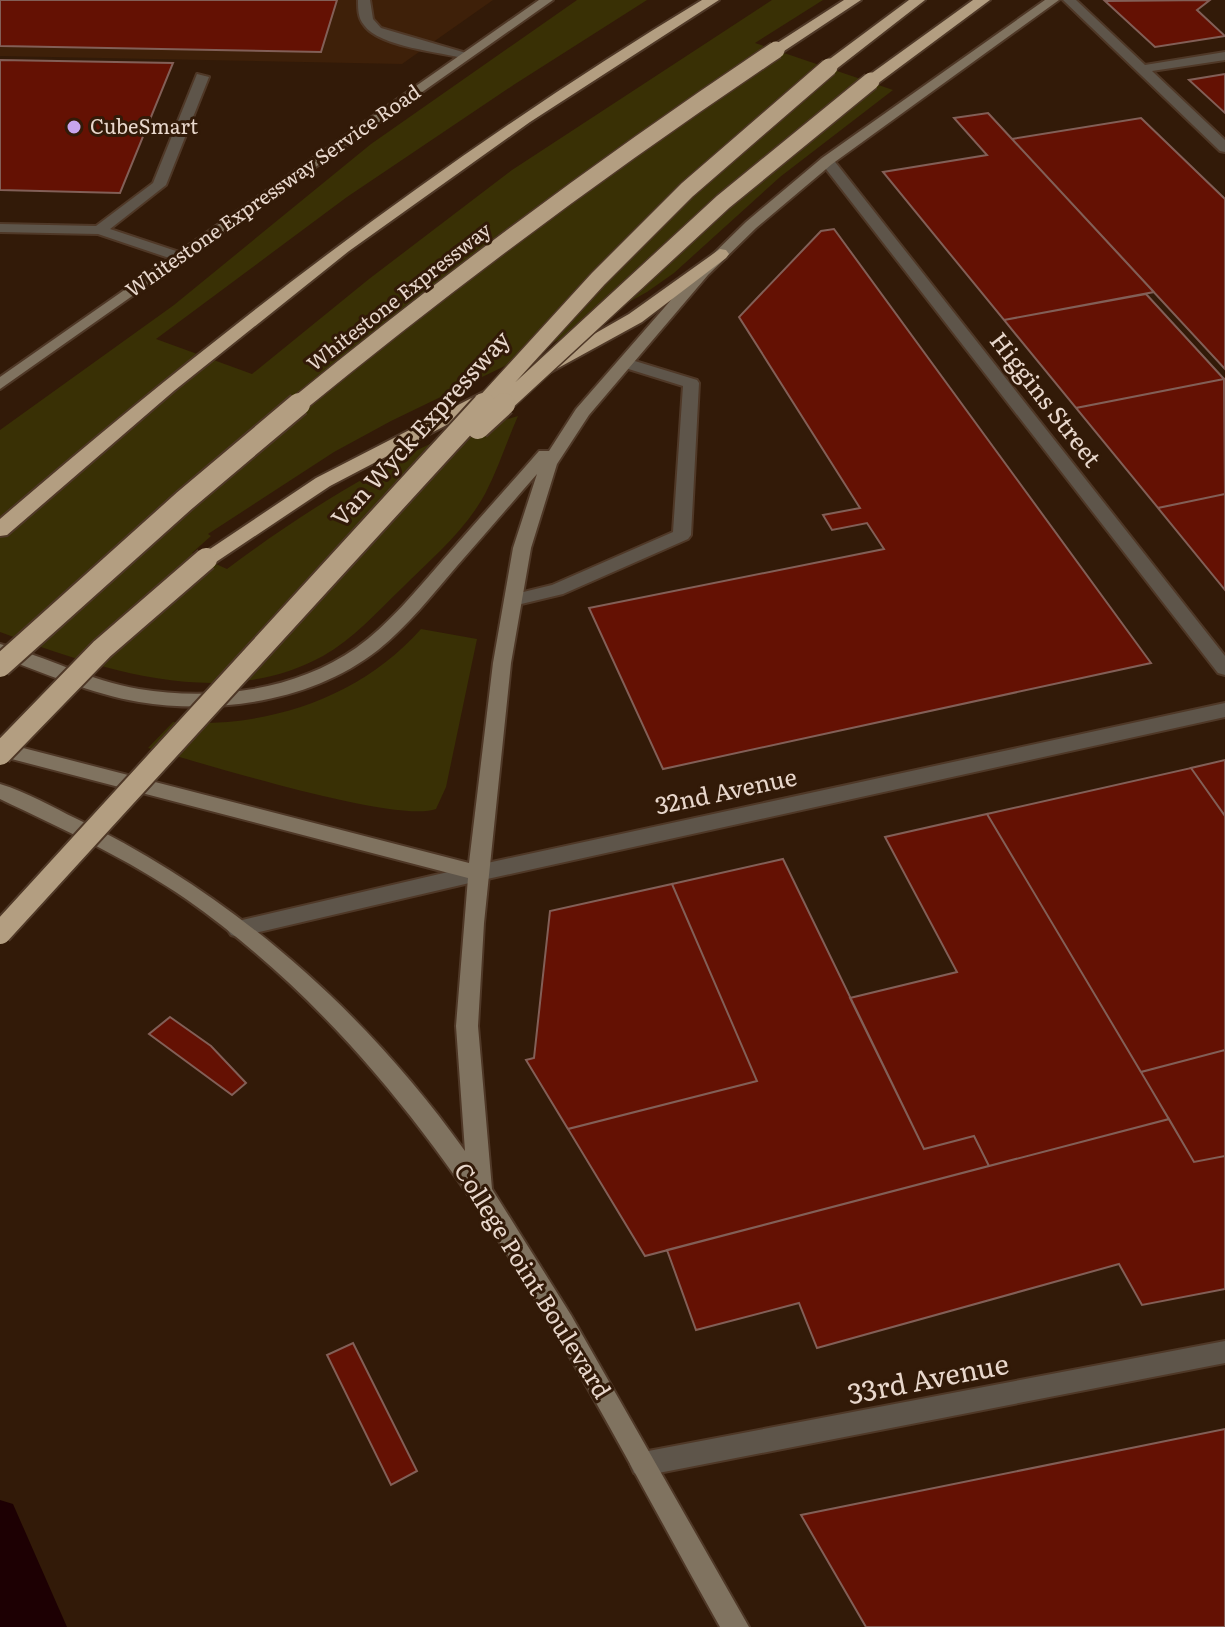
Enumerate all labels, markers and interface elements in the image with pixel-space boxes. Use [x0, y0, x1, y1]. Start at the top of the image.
street label: Whitestone Expressway Service Road [121, 80, 425, 302]
place label: CubeSmart [90, 110, 198, 140]
marker: CubeSmart [65, 118, 83, 136]
street label: Whitestone Expressway [302, 218, 496, 376]
street label: Van Wyck Expressway [321, 321, 517, 533]
street label: Higgins Street [983, 324, 1111, 474]
street label: 32nd Avenue [651, 757, 800, 822]
street label: College Point Boulevard [447, 1155, 621, 1405]
street label: 33rd Avenue [843, 1341, 1012, 1413]

